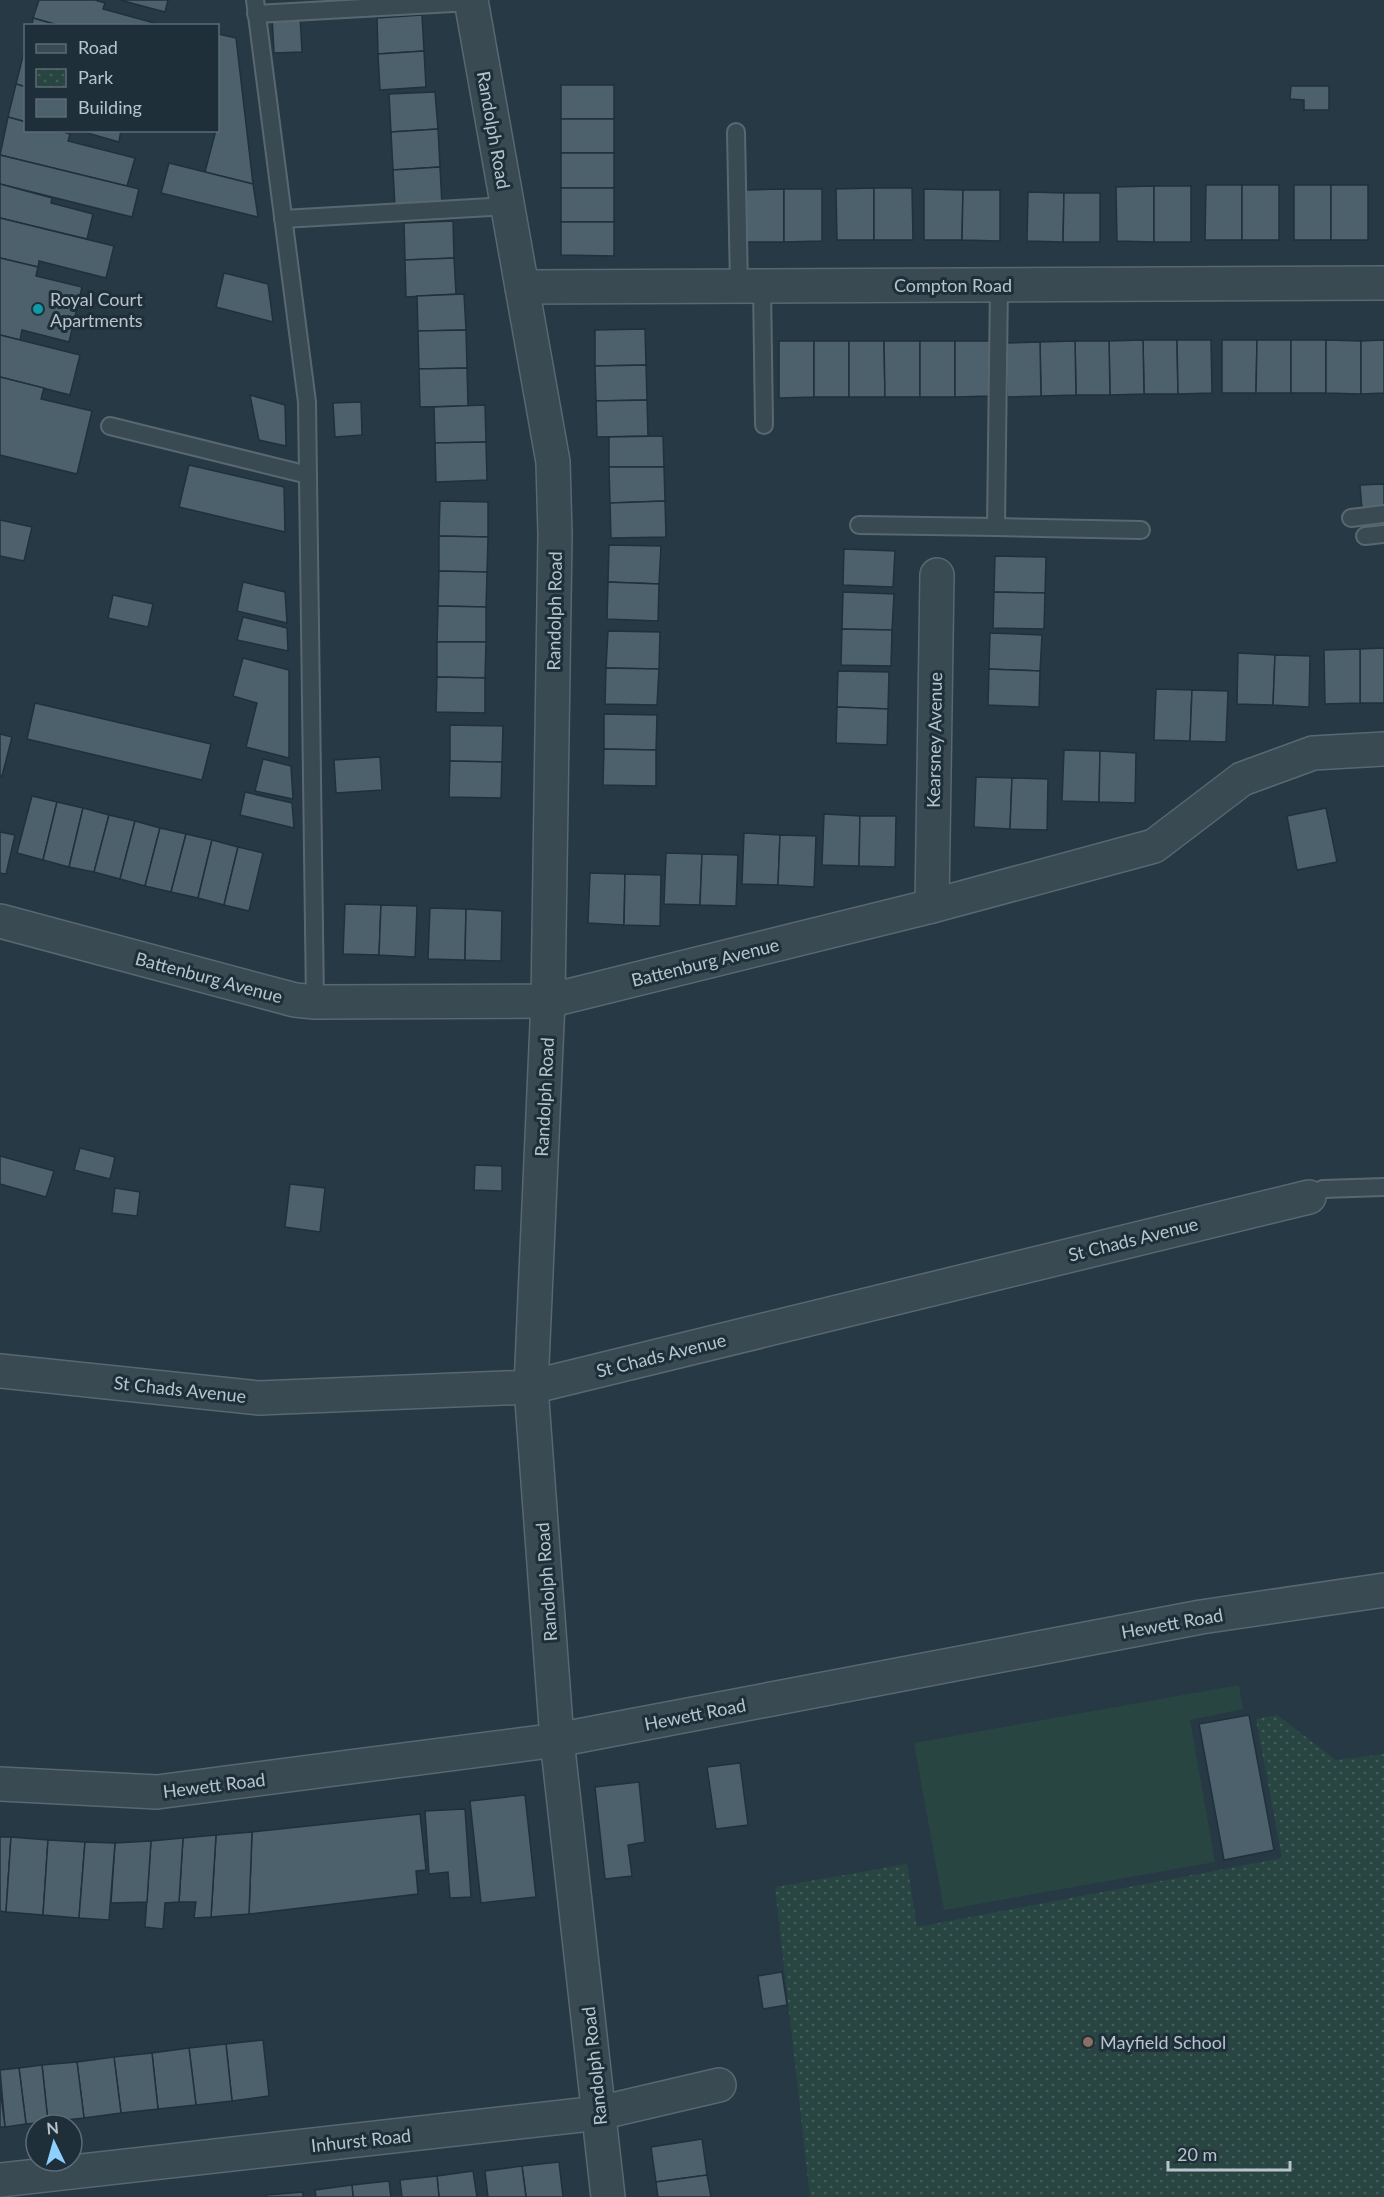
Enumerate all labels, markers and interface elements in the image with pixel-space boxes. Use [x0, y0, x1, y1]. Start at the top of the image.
legend [24, 24, 219, 132]
text: Road [78, 36, 118, 58]
text: Park [78, 66, 114, 88]
street label: Randolph Road [473, 69, 515, 191]
text: Building [78, 96, 142, 118]
street label: Compton Road [894, 274, 1012, 296]
place label: Royal Court Apartments [50, 288, 143, 331]
marker: Royal Court Apartments [31, 302, 45, 316]
street label: Randolph Road [542, 551, 566, 671]
street label: Kearsney Avenue [922, 672, 946, 808]
street label: Battenburg Avenue [629, 933, 781, 991]
street label: Battenburg Avenue [133, 947, 285, 1007]
street label: Randolph Road [530, 1037, 558, 1157]
street label: St Chads Avenue [1066, 1212, 1200, 1266]
street label: St Chads Avenue [594, 1328, 728, 1382]
street label: St Chads Avenue [113, 1371, 247, 1407]
street label: Randolph Road [531, 1522, 561, 1642]
street label: Hewett Road [1119, 1603, 1225, 1643]
street label: Hewett Road [642, 1693, 748, 1735]
street label: Hewett Road [161, 1768, 267, 1802]
street label: Randolph Road [577, 2006, 611, 2126]
place label: Mayfield School [1100, 2031, 1226, 2053]
marker: Mayfield School [1081, 2035, 1095, 2049]
north arrow [24, 2113, 84, 2173]
text: N [46, 2118, 60, 2138]
street label: Inhurst Road [310, 2124, 412, 2156]
scale bar [1168, 2134, 1290, 2172]
text: 20 m [1177, 2143, 1217, 2165]

